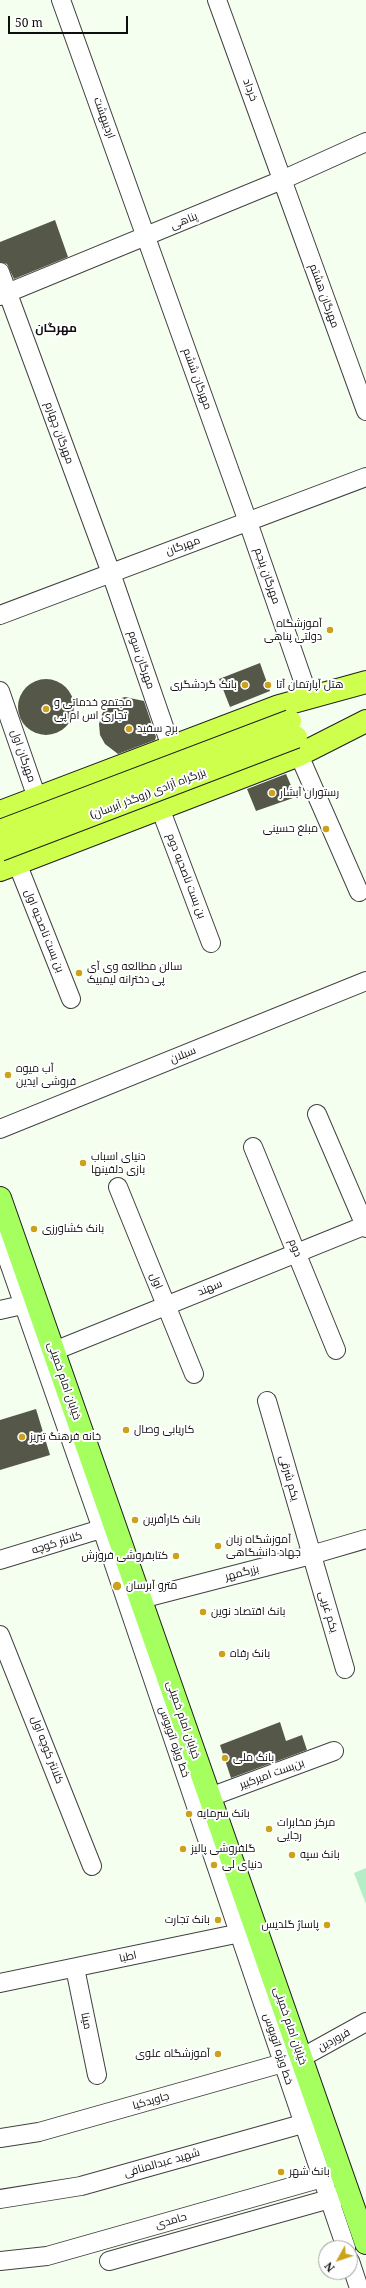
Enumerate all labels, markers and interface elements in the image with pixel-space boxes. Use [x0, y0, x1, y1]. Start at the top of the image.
scale bar [10, 8, 130, 34]
text: 50 m [15, 14, 43, 31]
street label: خرداد [240, 77, 260, 103]
street label: اردیبهشت [90, 96, 118, 140]
street label: پناهی [169, 210, 199, 232]
street label: مهرگان هشتم [306, 262, 342, 330]
district label: مهرگان [35, 322, 77, 336]
street label: مهرگان ششم [180, 347, 214, 411]
street label: مهرگان چهارم [42, 400, 76, 466]
street label: مهرگان [164, 534, 202, 558]
street label: مهرگان پنجم [251, 546, 283, 606]
place label: آموزشگاه دولتی پناهی [264, 617, 322, 643]
marker: آموزشگاه دولتی پناهی [325, 625, 335, 635]
street label: مهرگان سوم [125, 629, 157, 691]
place label: بانک گردشگری [170, 678, 237, 692]
place label: هتل آپارتمان آتا [276, 678, 344, 692]
marker: بانک گردشگری [240, 680, 250, 690]
marker: هتل آپارتمان آتا [263, 680, 273, 690]
place label: مجتمع خدماتی و تجاری اس ام پی [54, 696, 132, 722]
marker: مجتمع خدماتی و تجاری اس ام پی [41, 704, 51, 714]
place label: برج سفید [137, 722, 178, 736]
marker: برج سفید [124, 724, 134, 734]
street label: مهرگان اول [8, 728, 38, 784]
street label: بزرگراه آزادی (روگذر آبرسان) [88, 766, 208, 822]
place label: رستوران آبشار [280, 786, 339, 800]
marker: رستوران آبشار [267, 788, 277, 798]
place label: مبلغ حسینی [263, 822, 318, 836]
marker: مبلغ حسینی [321, 824, 331, 834]
street label: بن بست ناصحیه دوم [164, 832, 208, 920]
street label: بن بست ناصحیه اول [21, 888, 67, 974]
place label: سالن مطالعه وی آی پی دخترانه لیمبیک [87, 960, 182, 986]
marker: سالن مطالعه وی آی پی دخترانه لیمبیک [74, 968, 84, 978]
street label: سبلان [168, 1044, 198, 1066]
place label: آب میوه فروشی ایدین [16, 1062, 76, 1088]
marker: آب میوه فروشی ایدین [3, 1070, 13, 1080]
place label: دنیای اسباب بازی دلفینها [91, 1150, 146, 1176]
marker: دنیای اسباب بازی دلفینها [78, 1158, 88, 1168]
place label: بانک کشاورزی [42, 1222, 104, 1236]
marker: بانک کشاورزی [29, 1224, 39, 1234]
street label: دوم [285, 1237, 305, 1259]
street label: اول [147, 1271, 165, 1291]
street label: سهند [196, 1277, 224, 1299]
street label: خیابان امام خمینی [44, 1340, 84, 1422]
place label: کاریابی وصال [134, 1423, 194, 1437]
marker: کاریابی وصال [121, 1425, 131, 1435]
place label: خانه فرهنگ تبریز [30, 1430, 101, 1444]
marker: خانه فرهنگ تبریز [17, 1432, 27, 1442]
street label: یکم شرقی [276, 1454, 302, 1502]
place label: بانک کارآفرین [143, 1513, 201, 1527]
marker: بانک کارآفرین [130, 1515, 140, 1525]
street label: کلانتر کوچه [30, 1529, 84, 1557]
place label: آموزشگاه زبان جهاد دانشگاهی [226, 1533, 301, 1559]
marker: آموزشگاه زبان جهاد دانشگاهی [213, 1541, 223, 1551]
place label: کتابفروشی فروزش [82, 1549, 168, 1563]
marker: کتابفروشی فروزش [171, 1551, 181, 1561]
street label: بزرگمهر [224, 1562, 260, 1584]
place label: مترو آبرسان [126, 1579, 177, 1593]
marker: مترو آبرسان [111, 1580, 123, 1592]
street label: یکم غربی [315, 1590, 341, 1634]
place label: بانک اقتصاد نوین [211, 1605, 286, 1619]
marker: بانک اقتصاد نوین [198, 1607, 208, 1617]
place label: بانک رفاه [230, 1647, 270, 1661]
marker: بانک رفاه [217, 1649, 227, 1659]
street label: خیابان امام خمینی [163, 1679, 203, 1761]
street label: خط ویژه اتوبوس [156, 1705, 192, 1779]
street label: کلانتر کوچه اول [28, 1714, 66, 1786]
place label: بانک ملی [233, 1751, 274, 1765]
marker: بانک ملی [220, 1753, 230, 1763]
street label: بن‌بست امیرکبیر [238, 1756, 306, 1792]
place label: بانک سرمایه [197, 1807, 250, 1821]
marker: بانک سرمایه [184, 1809, 194, 1819]
place label: مرکز مخابرات رجایی [277, 1816, 335, 1842]
marker: مرکز مخابرات رجایی [264, 1824, 274, 1834]
place label: گلفروشی پالیز [191, 1842, 256, 1856]
marker: گلفروشی پالیز [178, 1844, 188, 1854]
place label: بانک سپه [300, 1848, 340, 1862]
marker: بانک سپه [287, 1850, 297, 1860]
place label: دنیای لی [222, 1858, 262, 1872]
marker: دنیای لی [209, 1860, 219, 1870]
place label: بانک تجارت [165, 1913, 210, 1927]
marker: بانک تجارت [213, 1915, 223, 1925]
place label: پاساژ گلدیس [261, 1918, 319, 1932]
marker: پاساژ گلدیس [322, 1920, 332, 1930]
street label: اطبا [118, 1949, 138, 1965]
street label: خیابان امام خمینی [270, 1985, 310, 2067]
street label: مینا [78, 2012, 94, 2030]
street label: خط ویژه اتوبوس [260, 2012, 296, 2086]
street label: فروردین [316, 2026, 352, 2054]
place label: آموزشگاه علوی [135, 2047, 210, 2061]
marker: آموزشگاه علوی [213, 2049, 223, 2059]
street label: جاویدکیا [131, 2089, 171, 2113]
street label: شهید عبدالمنافی [123, 2146, 201, 2180]
place label: بانک شهر [289, 2165, 330, 2179]
marker: بانک شهر [276, 2167, 286, 2177]
street label: حامدی [154, 2210, 188, 2232]
north arrow [318, 2240, 358, 2280]
text: N [321, 2259, 338, 2276]

